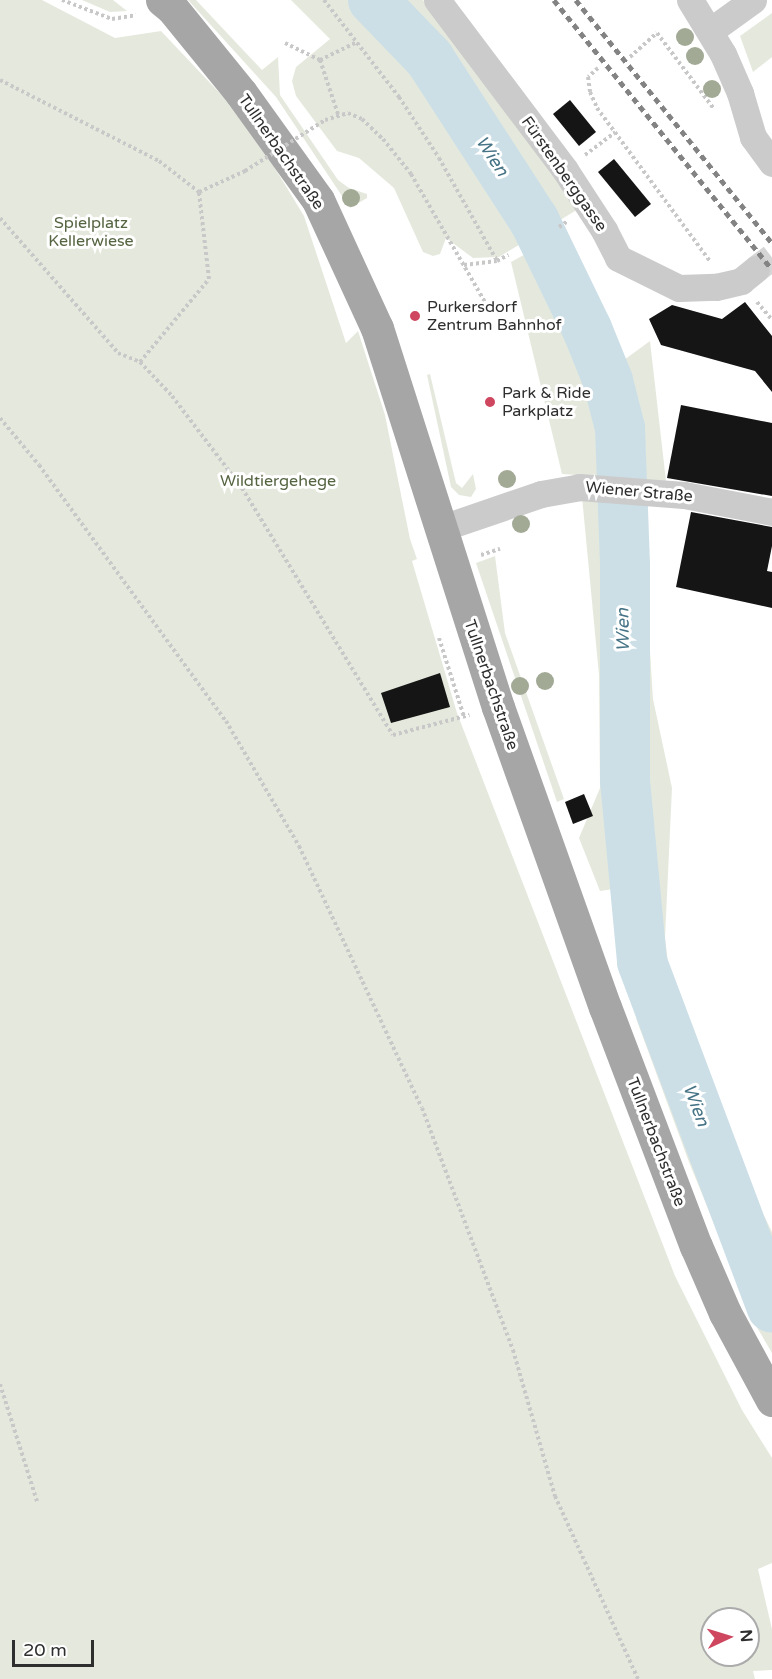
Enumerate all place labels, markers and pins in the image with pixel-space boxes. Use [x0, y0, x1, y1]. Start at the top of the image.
place label: Purkersdorf Zentrum Bahnhof [427, 297, 562, 335]
marker: Purkersdorf Zentrum Bahnhof [408, 309, 422, 323]
place label: Park & Ride Parkplatz [502, 383, 591, 421]
marker: Park & Ride Parkplatz [483, 395, 497, 409]

